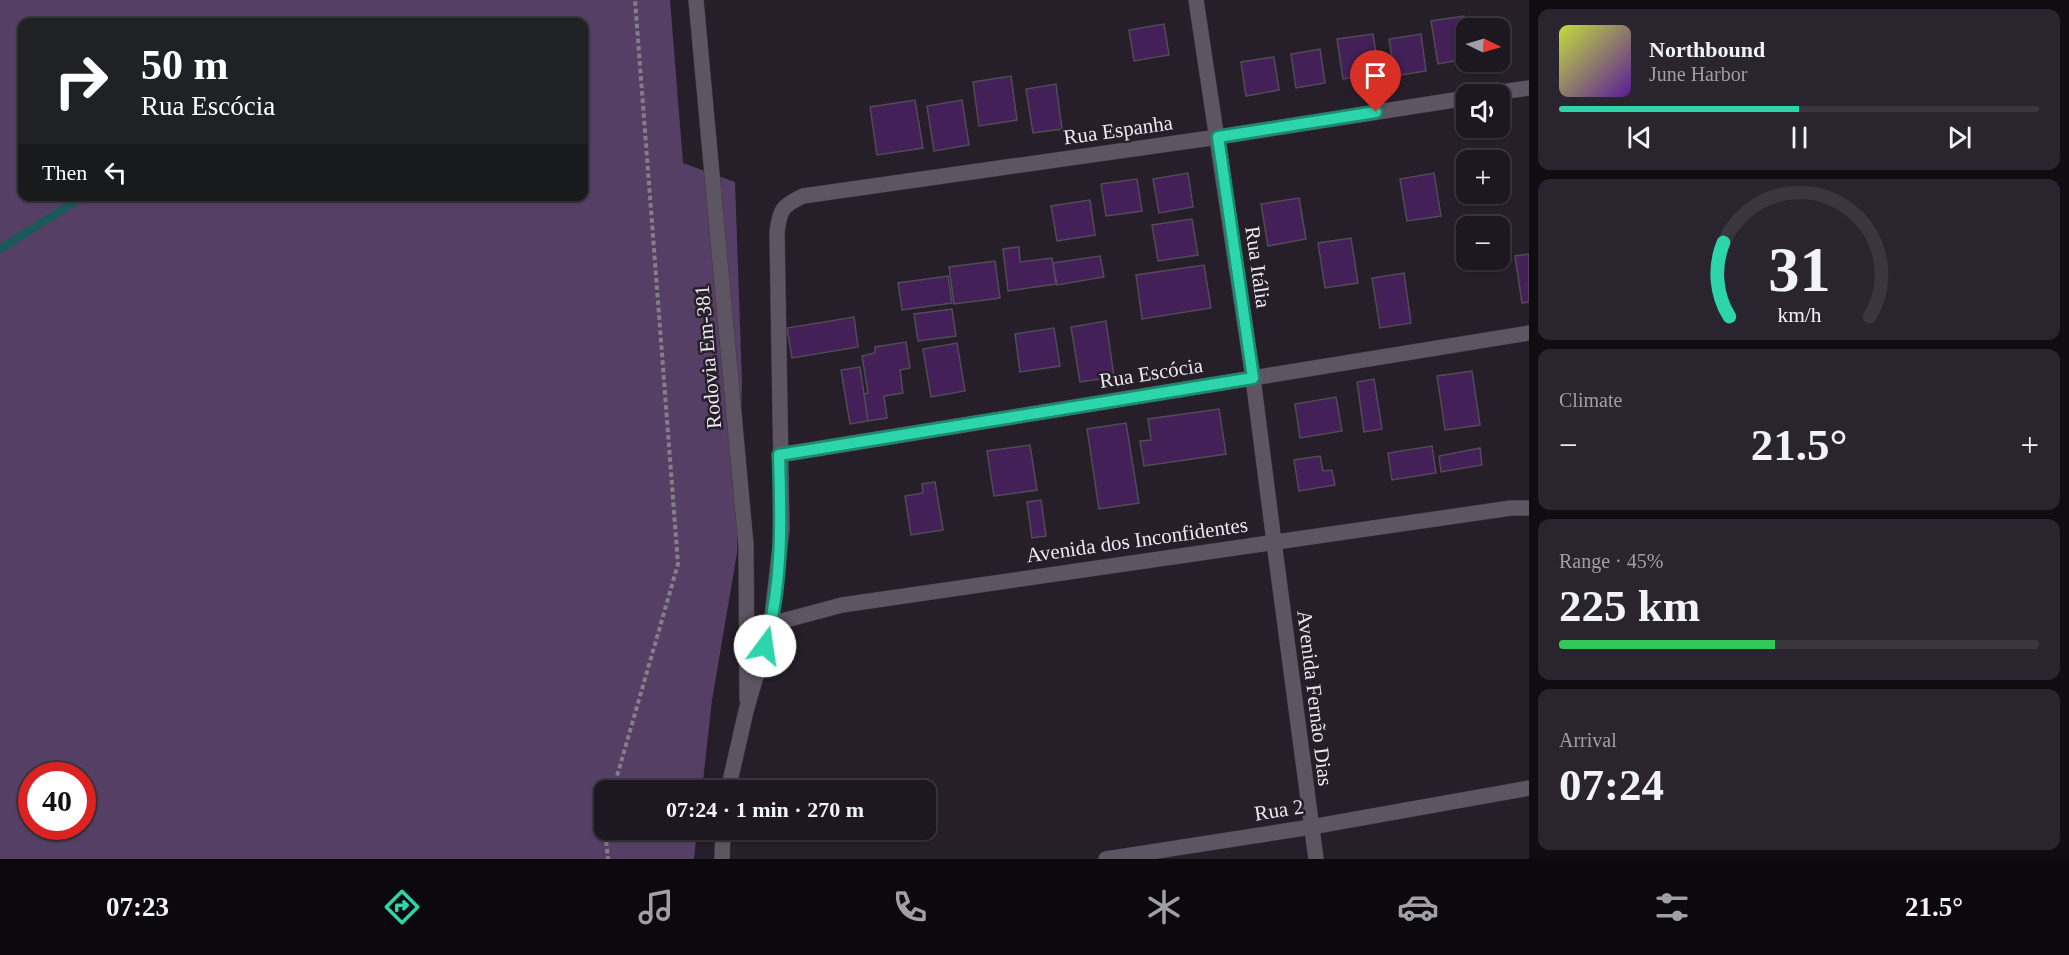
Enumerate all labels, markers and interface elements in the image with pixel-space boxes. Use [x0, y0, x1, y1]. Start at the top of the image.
north arrow [1456, 18, 1510, 72]
map controls [1456, 18, 1510, 270]
text: Northbound [1649, 37, 1765, 62]
icon: right [42, 42, 120, 120]
text: 50 m [141, 42, 229, 88]
pin [1350, 50, 1401, 112]
icon: arrive [1359, 59, 1392, 92]
text: June Harbor [1649, 63, 1747, 85]
button: sound [1456, 84, 1510, 138]
text: Rua Escócia [141, 91, 275, 121]
street label: Rua Espanha [1062, 110, 1175, 150]
icon: previous [1623, 121, 1656, 154]
icon: pause [1783, 121, 1816, 154]
icon: next [1943, 121, 1976, 154]
button: + [1456, 150, 1510, 204]
icon: left [99, 156, 132, 189]
text: Then [42, 160, 87, 185]
button: − [1456, 216, 1510, 270]
street label: Rua Itália [1240, 225, 1276, 310]
text: 31 [1768, 235, 1830, 304]
street label: Rodovia Em-381 [690, 284, 726, 430]
text: km/h [1777, 303, 1821, 327]
street label: Rua Escócia [1098, 353, 1205, 393]
text: Climate [1559, 389, 1622, 411]
text: 21.5° [1751, 420, 1847, 470]
text: − [1559, 427, 1578, 463]
text: + [2020, 427, 2039, 463]
street label: Avenida dos Inconfidentes [1025, 513, 1249, 567]
text: Range · 45% [1559, 550, 1663, 572]
text: 225 km [1559, 581, 1700, 631]
street label: Avenida Fernão Dias [1292, 609, 1338, 787]
position arrow [733, 614, 797, 678]
text: Arrival [1559, 729, 1617, 751]
text: 07:24 [1559, 760, 1664, 810]
speed limit sign: 40 [18, 762, 96, 840]
street label: Rua 2 [1253, 794, 1305, 826]
text: 07:24 · 1 min · 270 m [666, 797, 864, 822]
icon: directions [381, 886, 423, 928]
icon: music [635, 886, 677, 928]
icon: phone [889, 886, 931, 928]
icon: climate [1143, 886, 1185, 928]
icon: car [1397, 886, 1439, 928]
icon: filters [1651, 886, 1693, 928]
text: 07:23 [106, 892, 169, 922]
text: 21.5° [1905, 892, 1963, 922]

